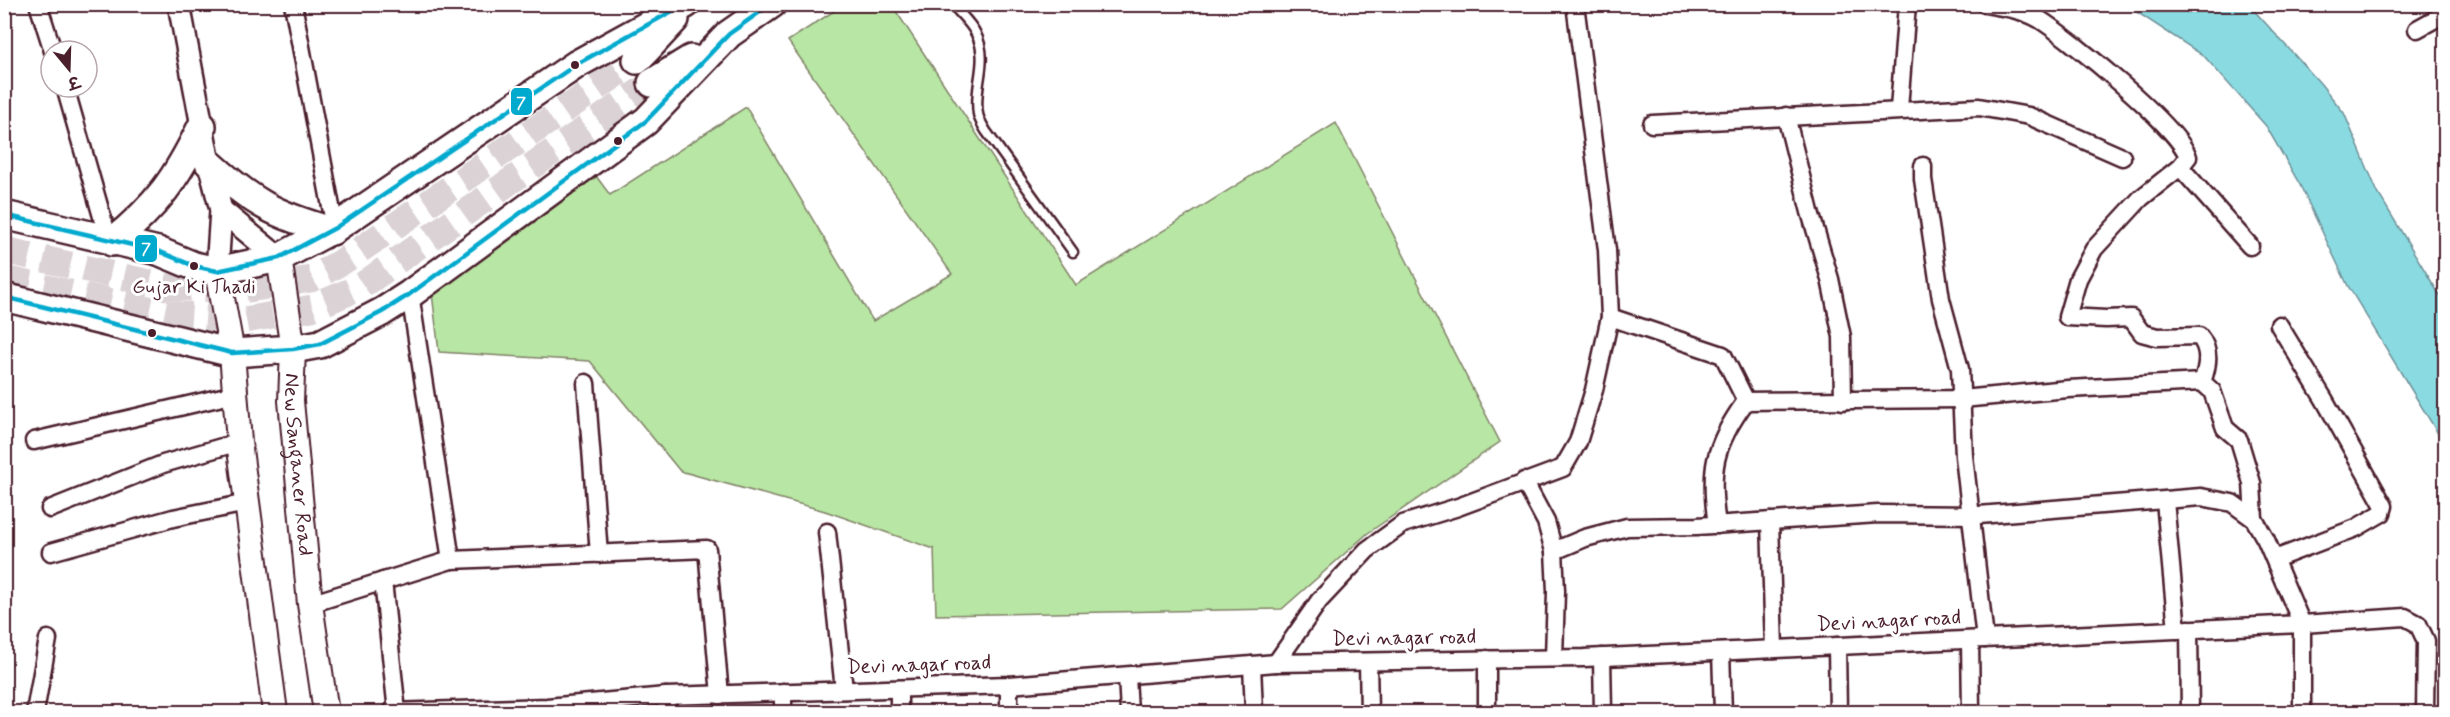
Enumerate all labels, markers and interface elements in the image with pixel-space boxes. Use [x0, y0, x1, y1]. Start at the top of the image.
north arrow [39, 39, 99, 99]
unlabelled marker [569, 59, 581, 71]
text: उ [64, 69, 84, 94]
line badge: 7 [510, 87, 533, 116]
text: 7 [516, 93, 526, 114]
unlabelled marker [612, 135, 624, 147]
line badge: 7 [134, 234, 158, 263]
text: 7 [141, 239, 151, 260]
marker: Gujar Ki Thadi [188, 260, 200, 272]
place label: Gujar Ki Thadi [132, 274, 256, 301]
unlabelled marker [146, 327, 158, 339]
street label: New Sanganer Road [277, 373, 319, 557]
street label: Devi nagar road [1816, 603, 1962, 639]
street label: Devi nagar road [1332, 623, 1476, 653]
street label: Devi nagar road [846, 648, 992, 682]

